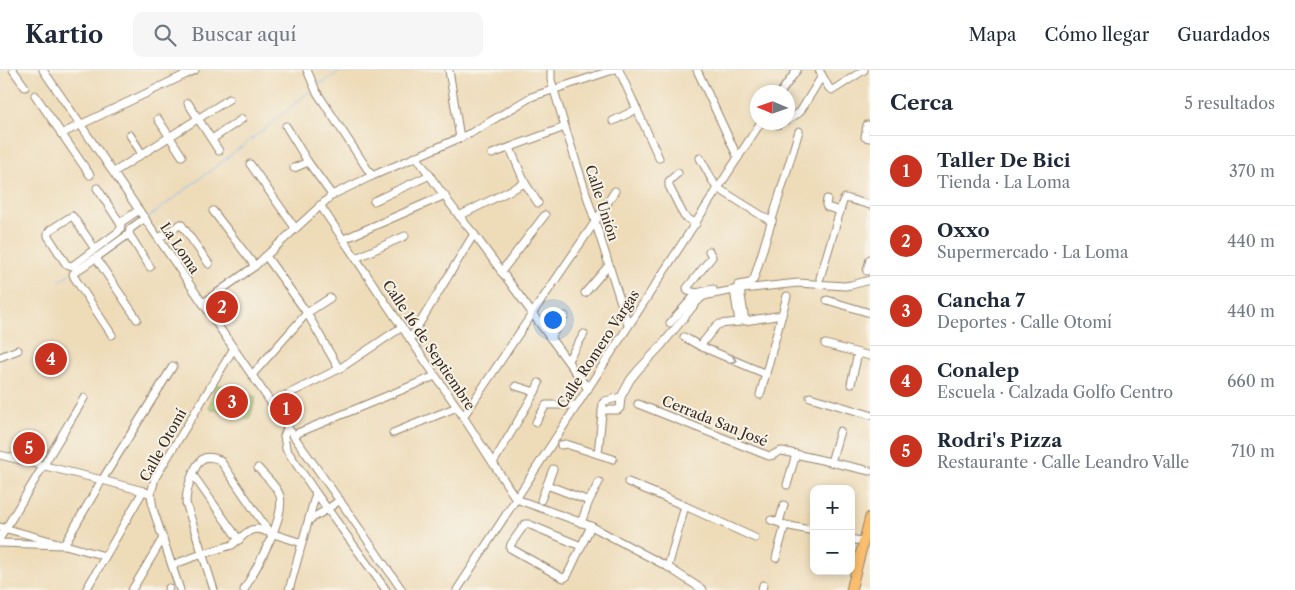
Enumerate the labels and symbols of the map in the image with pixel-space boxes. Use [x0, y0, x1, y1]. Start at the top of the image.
north arrow [750, 85, 795, 130]
street label: Calle Unión [581, 163, 623, 244]
street label: La Loma [156, 219, 204, 278]
street label: Calle 16 de Septiembre [379, 277, 479, 414]
street label: Calle Romero Vargas [553, 286, 643, 412]
pin: 2 [206, 288, 238, 326]
your location [540, 307, 566, 333]
pin: 4 [35, 340, 67, 378]
one-way arrow [728, 353, 737, 364]
pin: 3 [216, 383, 248, 421]
pin: 1 [270, 390, 302, 428]
street label: Cerrada San José [659, 392, 771, 451]
street label: Calle Otomí [136, 405, 190, 485]
pin: 5 [13, 429, 45, 467]

